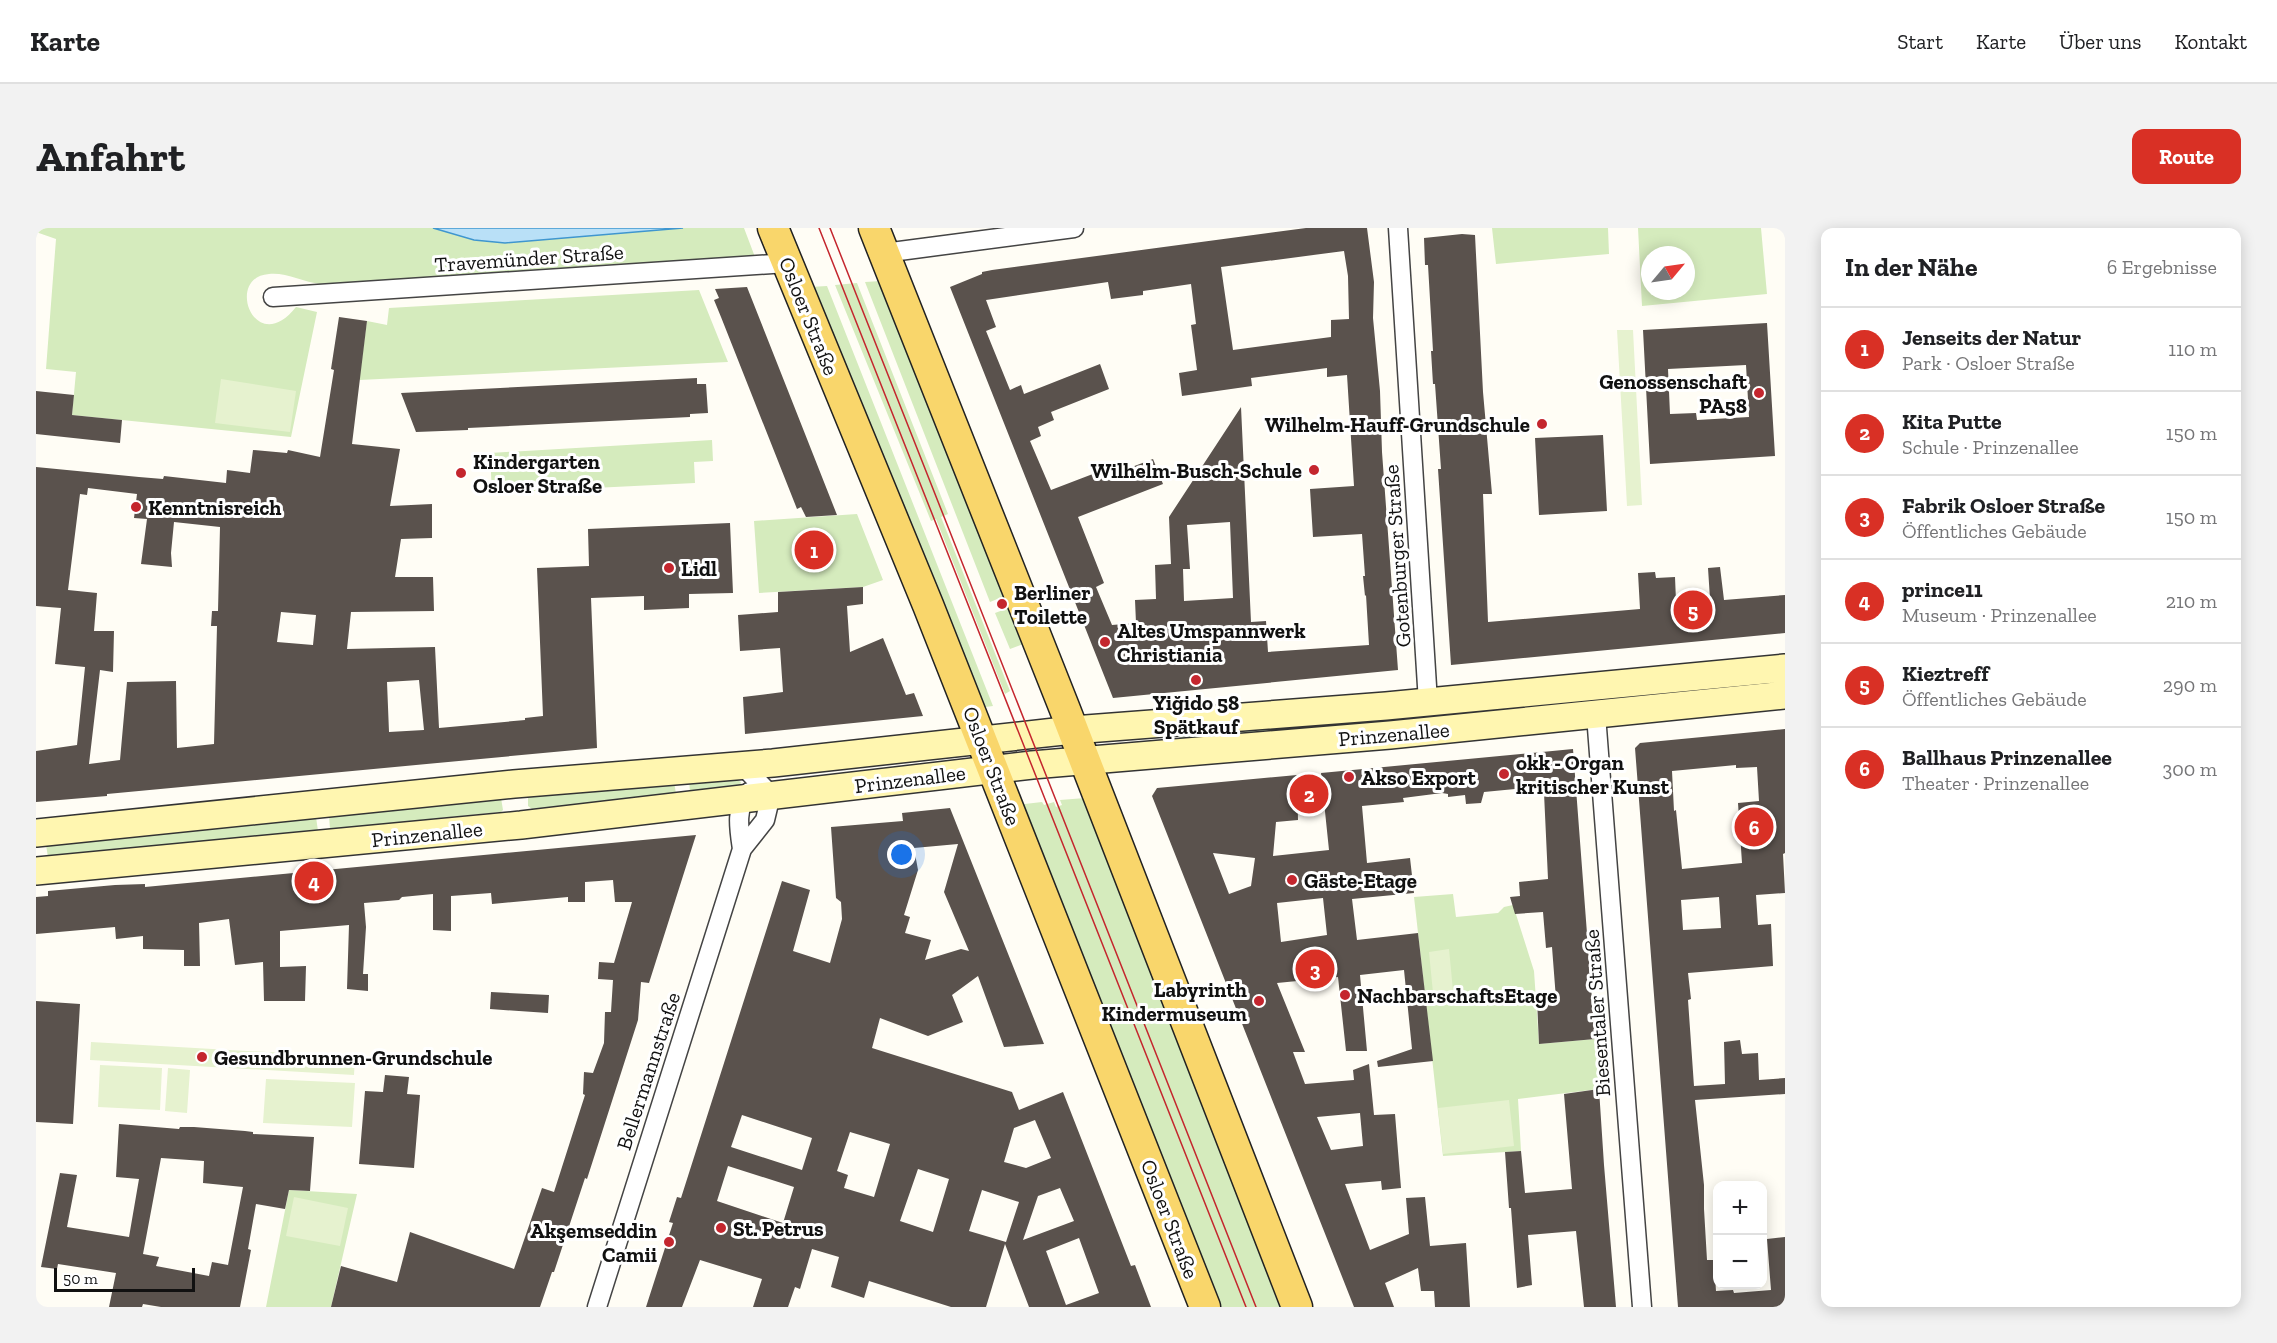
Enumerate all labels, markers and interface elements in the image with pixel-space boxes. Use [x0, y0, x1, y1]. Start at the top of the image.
text: Karte [30, 25, 100, 58]
text: Start [1897, 29, 1943, 54]
text: Karte [1976, 29, 2026, 54]
text: Über uns [2059, 29, 2141, 54]
text: Kontakt [2174, 29, 2247, 54]
button: Route [2132, 129, 2241, 184]
text: Anfahrt [36, 131, 185, 182]
street label: Travemünder Straße [434, 239, 625, 277]
north arrow [1641, 246, 1695, 300]
text: In der Nähe [1845, 251, 1977, 283]
street label: Osloer Straße [774, 253, 844, 379]
text: 6 Ergebnisse [2107, 255, 2217, 279]
text: Jenseits der Natur [1902, 324, 2081, 351]
text: 1 [1860, 337, 1869, 361]
text: 110 m [2168, 337, 2217, 361]
text: Park · Osloer Straße [1902, 351, 2075, 375]
place label: Genossenschaft PA58 [1599, 369, 1748, 418]
marker: Genossenschaft PA58 [1752, 386, 1766, 400]
text: Kita Putte [1902, 408, 2002, 435]
place label: Wilhelm-Hauff-Grundschule [1265, 412, 1530, 437]
marker: Wilhelm-Hauff-Grundschule [1535, 417, 1549, 431]
text: 2 [1859, 421, 1870, 445]
text: 150 m [2166, 421, 2217, 445]
text: Schule · Prinzenallee [1902, 435, 2079, 459]
place label: Kindergarten Osloer Straße [473, 449, 602, 498]
place label: Wilhelm-Busch-Schule [1091, 458, 1302, 483]
marker: Wilhelm-Busch-Schule [1307, 463, 1321, 477]
street label: Gotenburger Straße [1378, 464, 1416, 648]
marker: Kindergarten Osloer Straße [454, 466, 468, 480]
text: Fabrik Osloer Straße [1902, 492, 2105, 519]
place label: Kenntnisreich [148, 495, 282, 520]
marker: Kenntnisreich [129, 500, 143, 514]
text: 3 [1859, 505, 1870, 529]
text: 150 m [2166, 505, 2217, 529]
text: Öffentliches Gebäude [1902, 519, 2087, 543]
pin: 1 [794, 528, 834, 572]
place label: Lidl [681, 556, 717, 581]
marker: Lidl [662, 561, 676, 575]
text: prince11 [1902, 576, 1983, 603]
place label: Berliner Toilette [1014, 580, 1090, 629]
pin: 5 [1674, 588, 1712, 632]
text: 4 [1859, 589, 1870, 613]
text: 210 m [2166, 589, 2217, 613]
marker: Berliner Toilette [995, 597, 1009, 611]
text: Museum · Prinzenallee [1902, 603, 2097, 627]
place label: Altes Umspannwerk Christiania [1117, 618, 1306, 667]
marker: Altes Umspannwerk Christiania [1098, 635, 1112, 649]
text: Kieztreff [1902, 660, 1989, 687]
marker: Yiğido 58 Spätkauf [1189, 673, 1203, 687]
text: 5 [1859, 673, 1870, 697]
text: 290 m [2163, 673, 2217, 697]
text: Öffentliches Gebäude [1902, 687, 2087, 711]
place label: Yiğido 58 Spätkauf [1153, 690, 1240, 739]
street label: Osloer Straße [958, 703, 1026, 829]
street label: Prinzenallee [1337, 717, 1451, 751]
text: Ballhaus Prinzenallee [1902, 744, 2112, 771]
place label: okk - Organ kritischer Kunst [1516, 750, 1670, 799]
text: 6 [1859, 757, 1870, 781]
text: 300 m [2162, 757, 2217, 781]
street label: Prinzenallee [853, 760, 967, 798]
place label: Akso Export [1361, 765, 1477, 790]
marker: okk - Organ kritischer Kunst [1497, 767, 1511, 781]
marker: Akso Export [1342, 770, 1356, 784]
text: Theater · Prinzenallee [1902, 771, 2089, 795]
pin: 2 [1290, 772, 1328, 816]
pin: 6 [1734, 804, 1774, 850]
street label: Prinzenallee [370, 816, 484, 852]
your location [887, 840, 916, 869]
pin: 4 [294, 858, 334, 904]
place label: Gäste-Etage [1304, 868, 1417, 893]
marker: Gäste-Etage [1285, 873, 1299, 887]
street label: Biesentaler Straße [1579, 928, 1615, 1098]
pin: 3 [1296, 946, 1334, 992]
place label: Labyrinth Kindermuseum [1102, 977, 1248, 1026]
place label: NachbarschaftsEtage [1357, 983, 1557, 1008]
marker: NachbarschaftsEtage [1338, 988, 1352, 1002]
street label: Bellermannstraße [611, 989, 685, 1153]
marker: Labyrinth Kindermuseum [1252, 994, 1266, 1008]
place label: Gesundbrunnen-Grundschule [214, 1045, 492, 1070]
marker: Gesundbrunnen-Grundschule [195, 1050, 209, 1064]
street label: Osloer Straße [1136, 1156, 1204, 1282]
map controls [1713, 1181, 1767, 1289]
button: + [1713, 1181, 1767, 1235]
place label: St. Petrus [733, 1216, 824, 1241]
place label: Akşemseddin Camii [530, 1218, 658, 1267]
marker: St. Petrus [714, 1221, 728, 1235]
marker: Akşemseddin Camii [662, 1235, 676, 1249]
button: − [1713, 1235, 1767, 1289]
scale bar [54, 1265, 195, 1292]
text: 50 m [63, 1269, 98, 1288]

